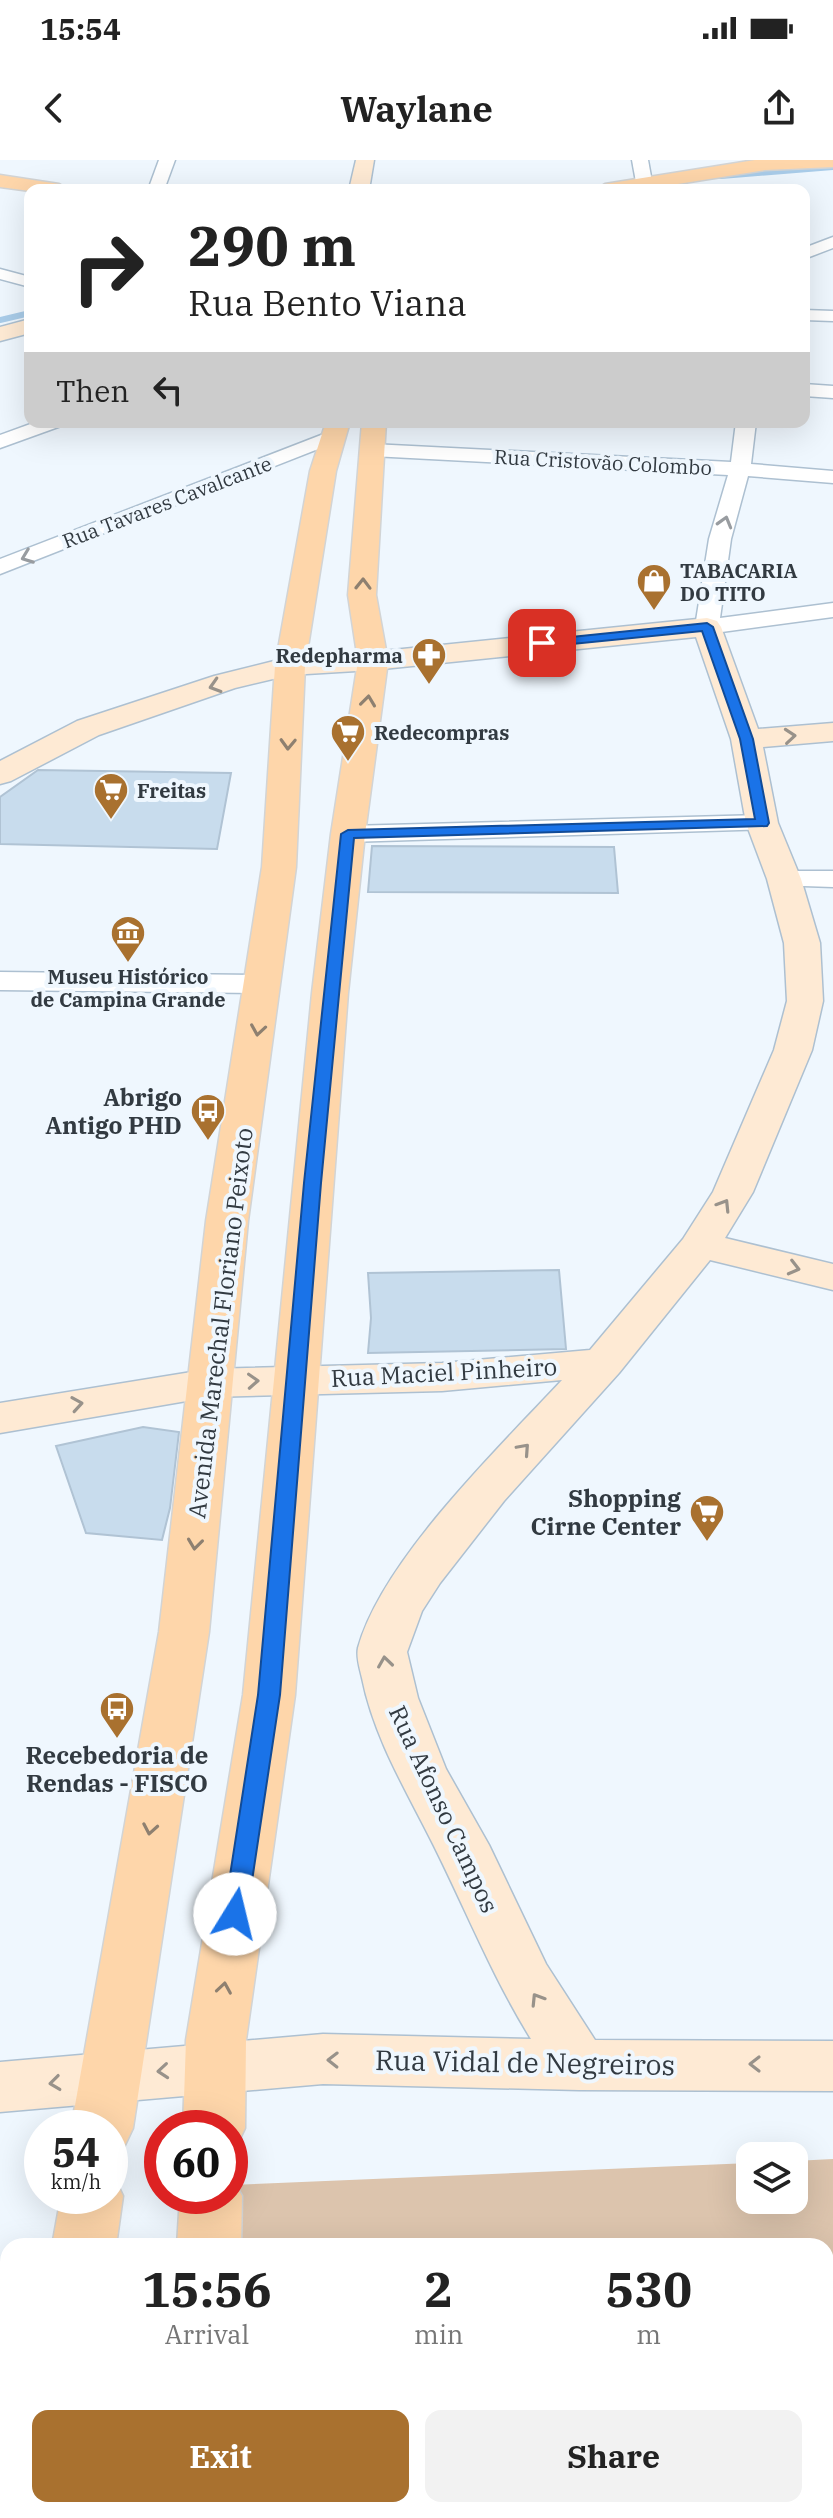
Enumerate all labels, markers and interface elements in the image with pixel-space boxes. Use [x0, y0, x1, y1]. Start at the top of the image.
text: 15:54 [40, 9, 121, 48]
text: Waylane [340, 85, 493, 132]
icon: back [32, 86, 76, 130]
icon: share [757, 86, 801, 130]
text: 290 m [188, 209, 356, 281]
icon: right [56, 216, 160, 320]
text: Rua Bento Viana [188, 279, 467, 326]
icon: left [146, 368, 190, 412]
text: Then [56, 371, 130, 410]
street label: Rua Cristovão Colombo [493, 443, 713, 481]
street label: Rua Tavares Cavalcante [59, 450, 275, 554]
one-way arrow [715, 516, 732, 530]
one-way arrow [21, 547, 35, 564]
place label: TABACARIA DO TITO [680, 557, 797, 607]
shop icon: TABACARIA DO TITO [635, 562, 673, 612]
one-way arrow [354, 577, 371, 590]
pin [508, 609, 576, 677]
icon: arrive [520, 621, 564, 665]
pharmacy icon: Redepharma [410, 636, 448, 686]
place label: Redepharma [276, 642, 403, 669]
one-way arrow [208, 677, 222, 693]
one-way arrow [359, 694, 376, 707]
supermarket icon: Redecompras [329, 713, 367, 763]
place label: Redecompras [374, 719, 509, 746]
one-way arrow [784, 728, 797, 745]
one-way arrow [279, 738, 296, 751]
supermarket icon: Freitas [92, 771, 130, 821]
place label: Freitas [137, 777, 206, 804]
museum icon: Museu Histórico de Campina Grande [109, 914, 147, 964]
place label: Museu Histórico de Campina Grande [30, 963, 226, 1013]
one-way arrow [250, 1023, 267, 1037]
place label: Abrigo Antigo PHD [45, 1081, 182, 1141]
bus stop icon: Abrigo Antigo PHD [189, 1092, 227, 1142]
street label: Avenida Marechal Floriano Peixoto [180, 1126, 260, 1520]
one-way arrow [715, 1199, 730, 1214]
one-way arrow [786, 1258, 800, 1275]
street label: Rua Maciel Pinheiro [330, 1350, 558, 1394]
one-way arrow [247, 1373, 260, 1390]
one-way arrow [70, 1396, 84, 1413]
one-way arrow [515, 1444, 529, 1459]
place label: Shopping Cirne Center [531, 1482, 681, 1542]
supermarket icon: Shopping Cirne Center [688, 1493, 726, 1543]
one-way arrow [186, 1538, 203, 1551]
one-way arrow [377, 1655, 394, 1668]
bus stop icon: Recebedoria de Rendas - FISCO [98, 1690, 136, 1740]
street label: Rua Afonso Campos [382, 1700, 506, 1918]
place label: Recebedoria de Rendas - FISCO [26, 1739, 208, 1799]
one-way arrow [143, 1822, 160, 1836]
position arrow [193, 1872, 277, 1956]
one-way arrow [215, 1982, 232, 1995]
one-way arrow [532, 1993, 547, 2008]
street label: Rua Vidal de Negreiros [375, 2041, 675, 2083]
one-way arrow [326, 2051, 339, 2069]
one-way arrow [748, 2055, 761, 2073]
one-way arrow [156, 2062, 169, 2079]
one-way arrow [48, 2074, 61, 2091]
speed limit sign: 60 [144, 2110, 248, 2214]
text: 54 [52, 2126, 100, 2178]
map controls [736, 2142, 808, 2214]
button: layers [736, 2142, 808, 2214]
text: km/h [51, 2168, 101, 2195]
text: 15:56 [142, 2258, 272, 2320]
text: 2 [424, 2258, 453, 2320]
text: 530 [606, 2258, 692, 2320]
text: Arrival [165, 2317, 249, 2351]
text: min [414, 2317, 463, 2351]
text: m [636, 2317, 661, 2351]
button: Exit [32, 2410, 409, 2502]
button: Share [425, 2410, 802, 2502]

